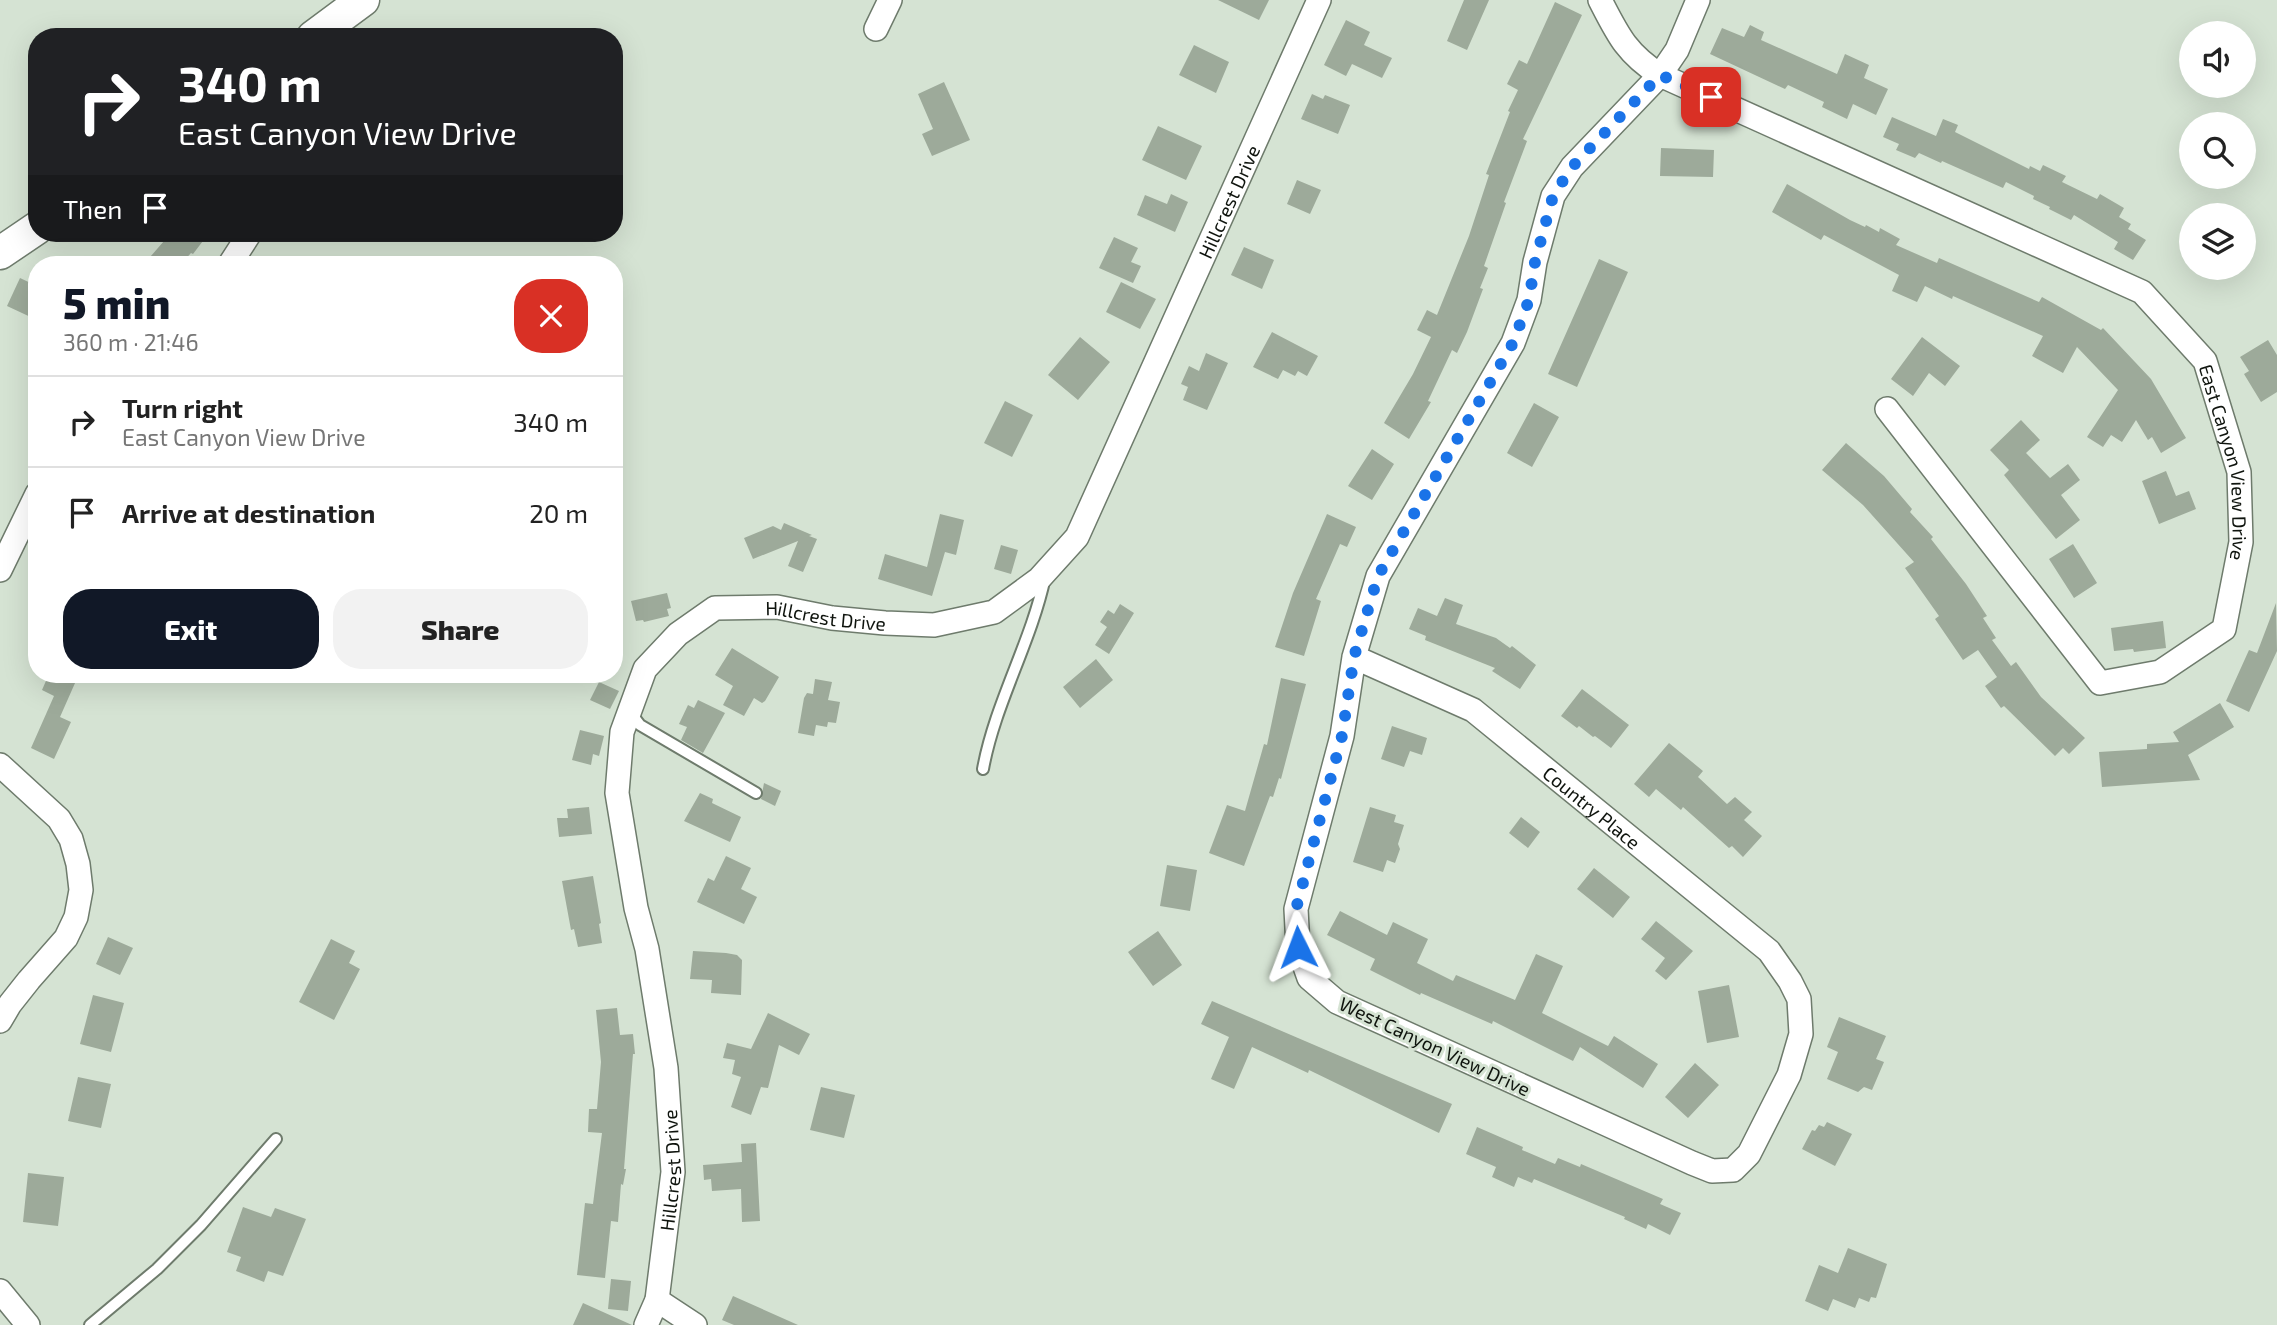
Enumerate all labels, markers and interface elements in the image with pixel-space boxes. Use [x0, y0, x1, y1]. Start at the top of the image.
map controls [2179, 21, 2256, 280]
button: sound [2179, 21, 2256, 98]
text: 340 m [178, 53, 322, 112]
icon: right [63, 56, 154, 147]
pin [1681, 67, 1741, 127]
icon: arrive [1692, 78, 1730, 116]
button: search [2179, 112, 2256, 189]
text: East Canyon View Drive [178, 113, 517, 151]
street label: Hillcrest Drive [1193, 141, 1264, 262]
icon: arrive [136, 189, 174, 227]
text: Then [63, 193, 122, 224]
button: layers [2179, 203, 2256, 280]
text: 5 min [63, 277, 171, 327]
button: close [514, 279, 588, 353]
text: 360 m · 21:46 [63, 328, 199, 356]
street label: East Canyon View Drive [2195, 361, 2253, 563]
text: Turn right [122, 392, 243, 423]
icon: right [63, 403, 101, 441]
text: 340 m [513, 406, 588, 437]
text: East Canyon View Drive [122, 423, 366, 451]
icon: arrive [63, 494, 101, 532]
text: Arrive at destination [122, 497, 375, 528]
text: 20 m [529, 497, 588, 528]
button: Exit [63, 589, 319, 669]
button: Share [333, 589, 588, 669]
street label: Hillcrest Drive [765, 595, 887, 635]
street label: Country Place [1539, 761, 1646, 854]
position arrow [1261, 910, 1335, 984]
street label: West Canyon View Drive [1336, 992, 1534, 1100]
street label: Hillcrest Drive [654, 1109, 685, 1232]

